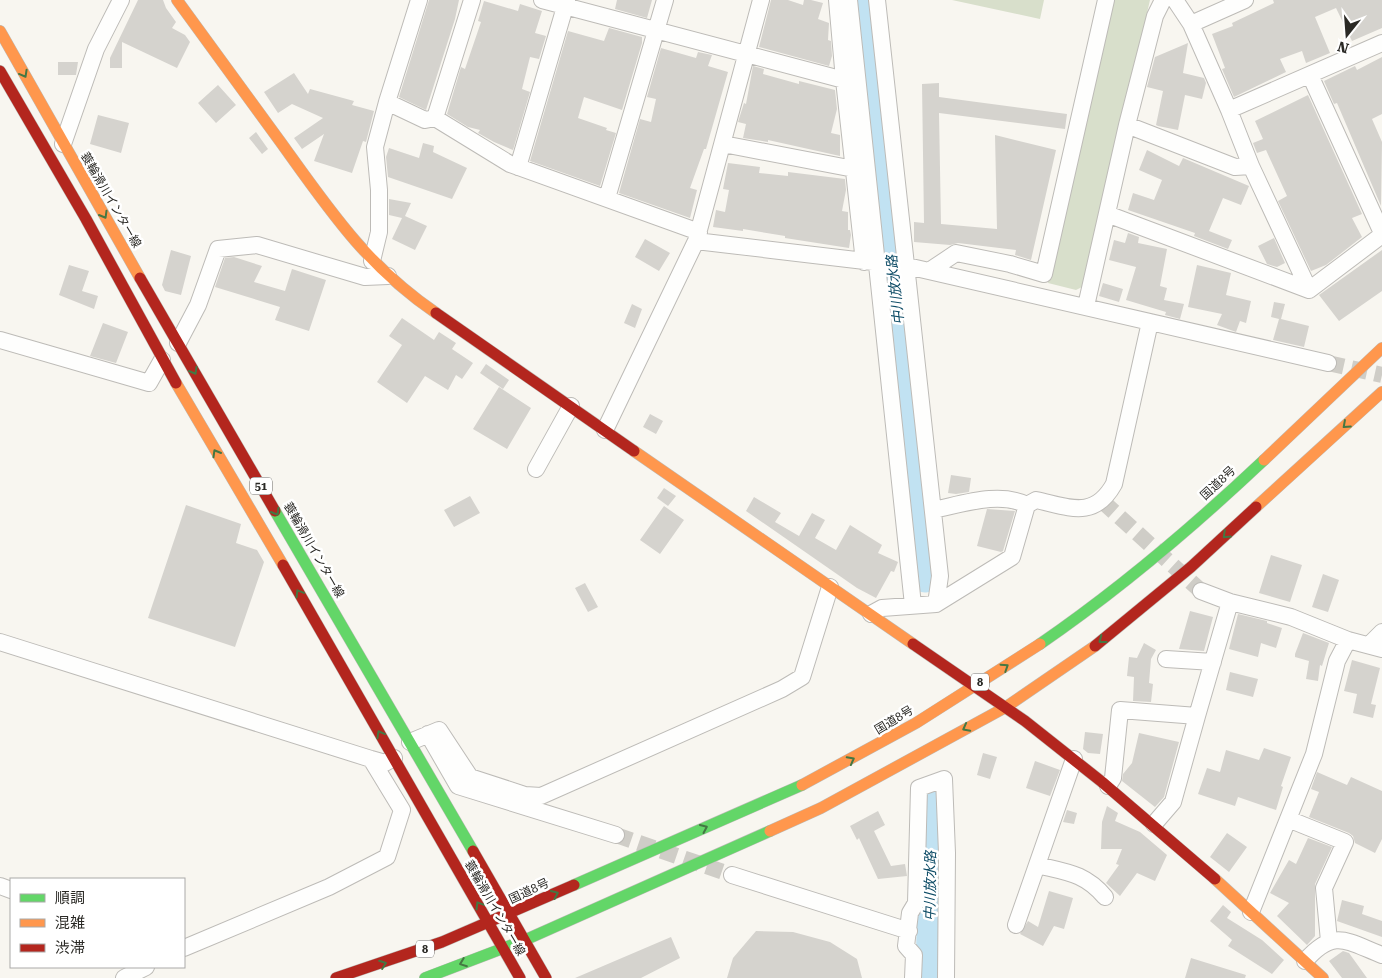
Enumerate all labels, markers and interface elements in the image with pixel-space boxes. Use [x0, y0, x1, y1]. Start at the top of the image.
north arrow [1322, 10, 1372, 60]
text: N [1335, 38, 1351, 57]
one-way arrow [18, 68, 28, 77]
street label: 蓑輪滑川インター線 [78, 150, 144, 250]
one-way arrow [97, 210, 107, 219]
water label: 中川放水路 [883, 253, 907, 326]
one-way arrow [188, 366, 198, 375]
one-way arrow [1342, 419, 1351, 428]
one-way arrow [213, 450, 223, 459]
street label: 国道8号 [1198, 463, 1238, 503]
road number: 51 [250, 478, 272, 494]
street label: 蓑輪滑川インター線 [281, 500, 347, 600]
one-way arrow [269, 506, 279, 515]
one-way arrow [1223, 529, 1232, 538]
one-way arrow [295, 590, 305, 599]
one-way arrow [1098, 634, 1108, 643]
one-way arrow [999, 664, 1008, 673]
road number: 8 [971, 674, 989, 690]
street label: 国道8号 [872, 703, 916, 737]
one-way arrow [962, 722, 971, 732]
one-way arrow [377, 730, 387, 739]
one-way arrow [846, 756, 855, 766]
one-way arrow [699, 824, 708, 835]
water label: 中川放水路 [921, 850, 939, 921]
street label: 蓑輪滑川インター線 [462, 858, 528, 958]
street label: 国道8号 [507, 876, 551, 906]
legend [10, 878, 185, 968]
text: 順調 [55, 889, 85, 907]
one-way arrow [550, 889, 559, 900]
one-way arrow [475, 902, 485, 911]
text: 混雑 [55, 914, 85, 932]
text: 渋滞 [55, 939, 85, 957]
road number: 8 [416, 941, 434, 958]
one-way arrow [459, 957, 468, 967]
one-way arrow [378, 960, 387, 970]

